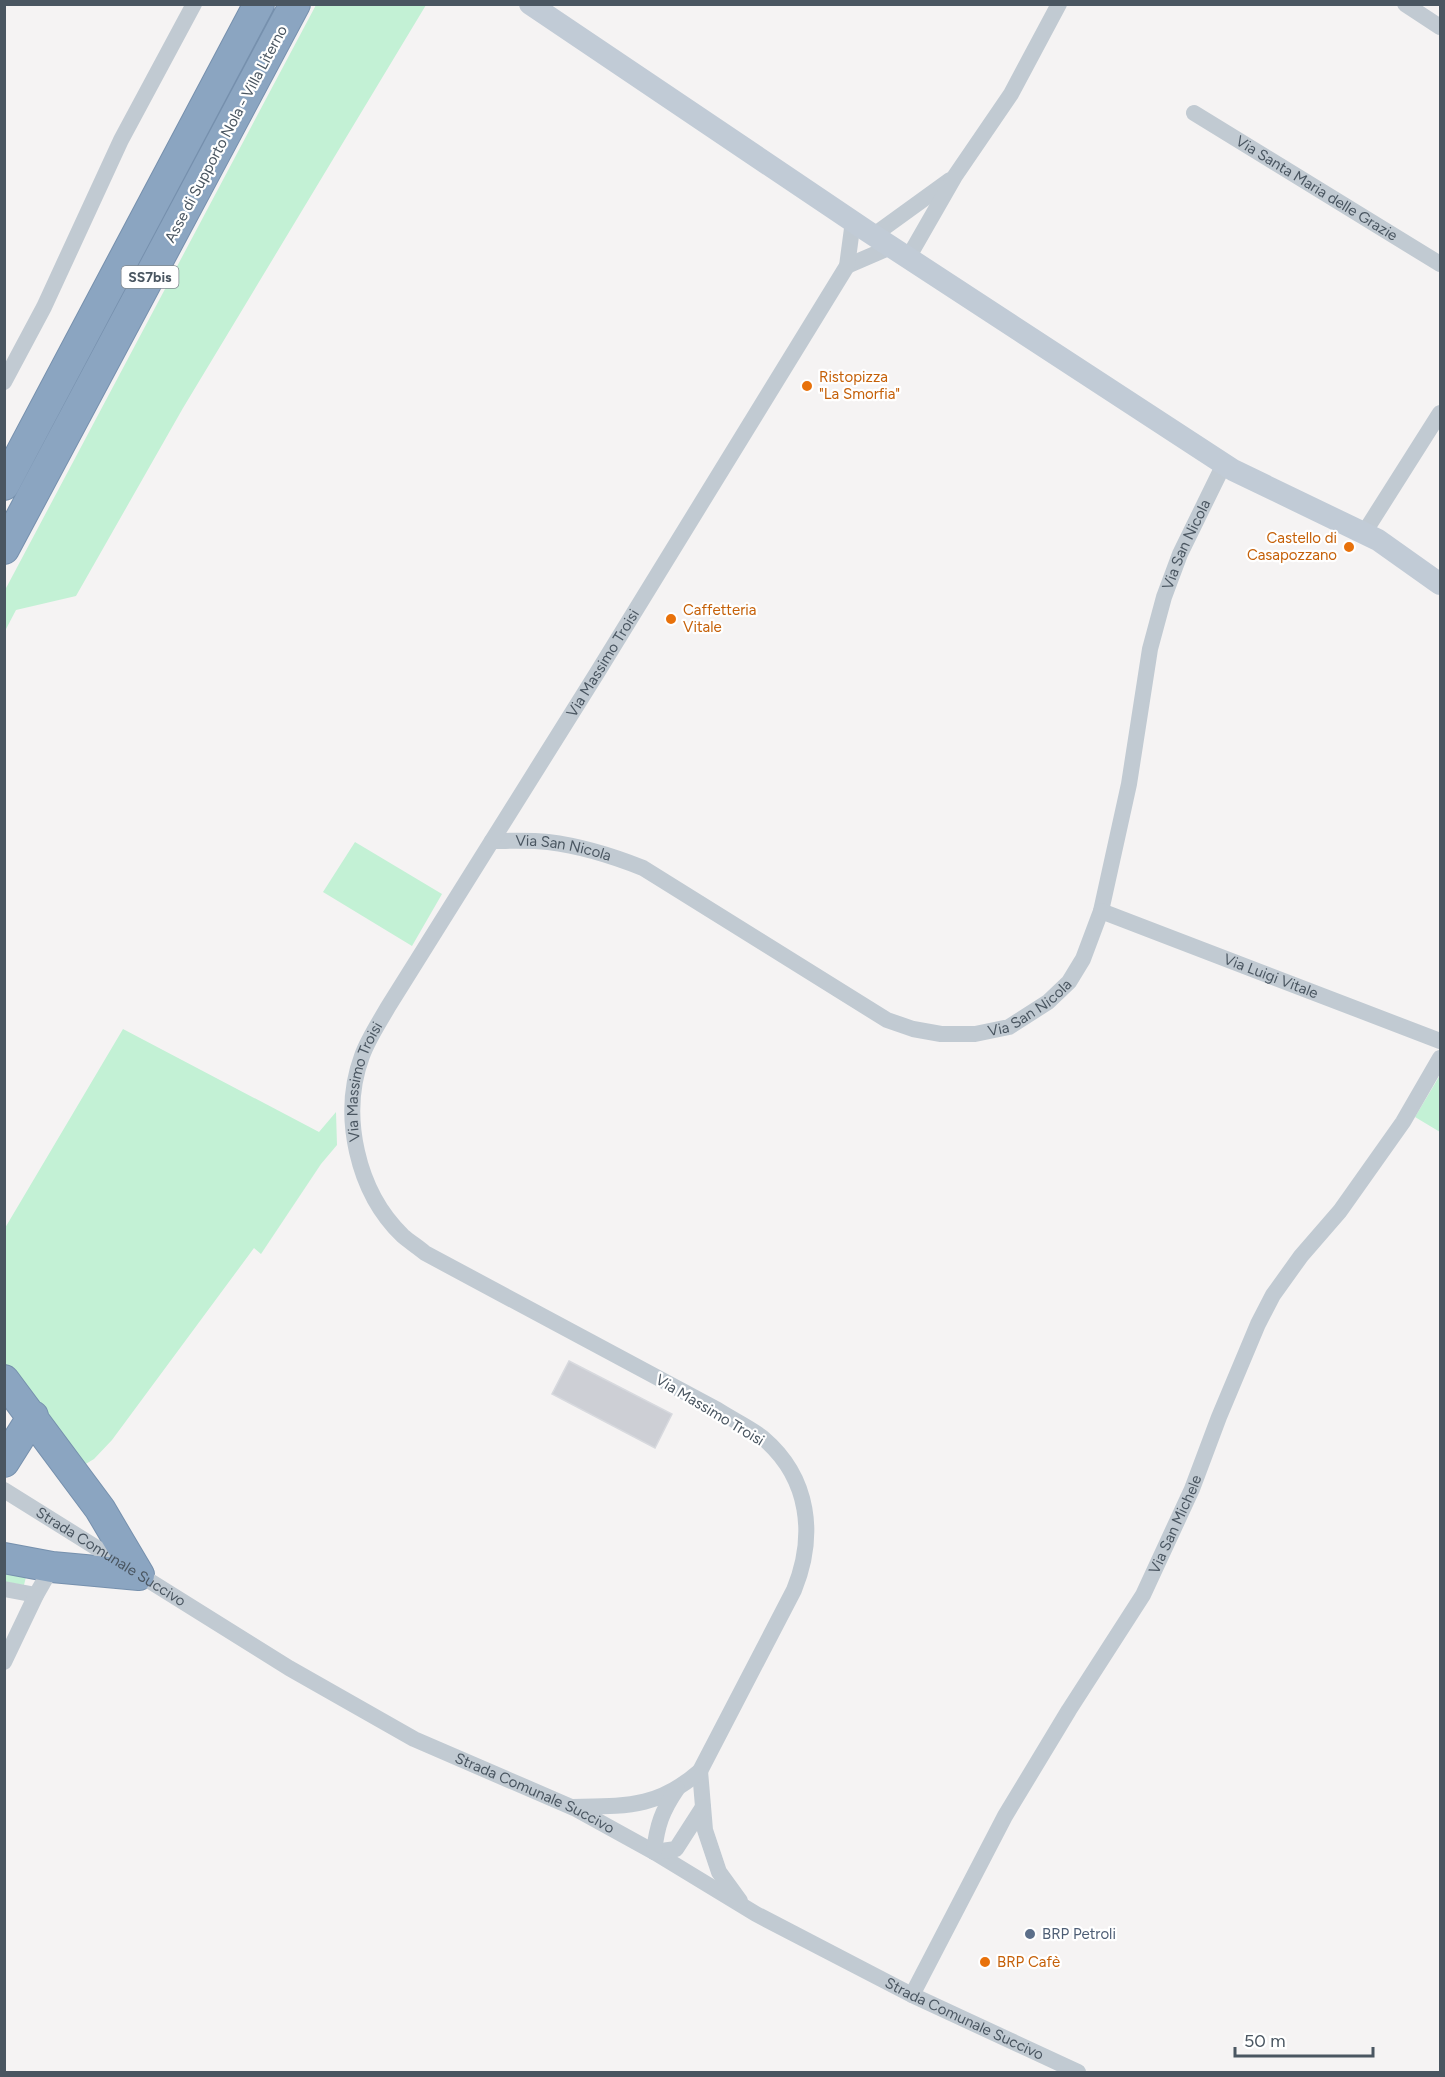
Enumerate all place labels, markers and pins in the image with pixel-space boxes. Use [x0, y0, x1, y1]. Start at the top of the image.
place label: Ristopizza "La Smorfia" [819, 368, 900, 403]
marker: Ristopizza "La Smorfia" [800, 379, 814, 393]
place label: Castello di Casapozzano [1247, 529, 1337, 564]
marker: Castello di Casapozzano [1342, 540, 1356, 554]
place label: Caffetteria Vitale [683, 601, 756, 636]
marker: Caffetteria Vitale [664, 612, 678, 626]
place label: BRP Petroli [1042, 1925, 1116, 1943]
marker: BRP Petroli [1023, 1927, 1037, 1941]
place label: BRP Cafè [997, 1953, 1060, 1971]
marker: BRP Cafè [978, 1955, 992, 1969]

